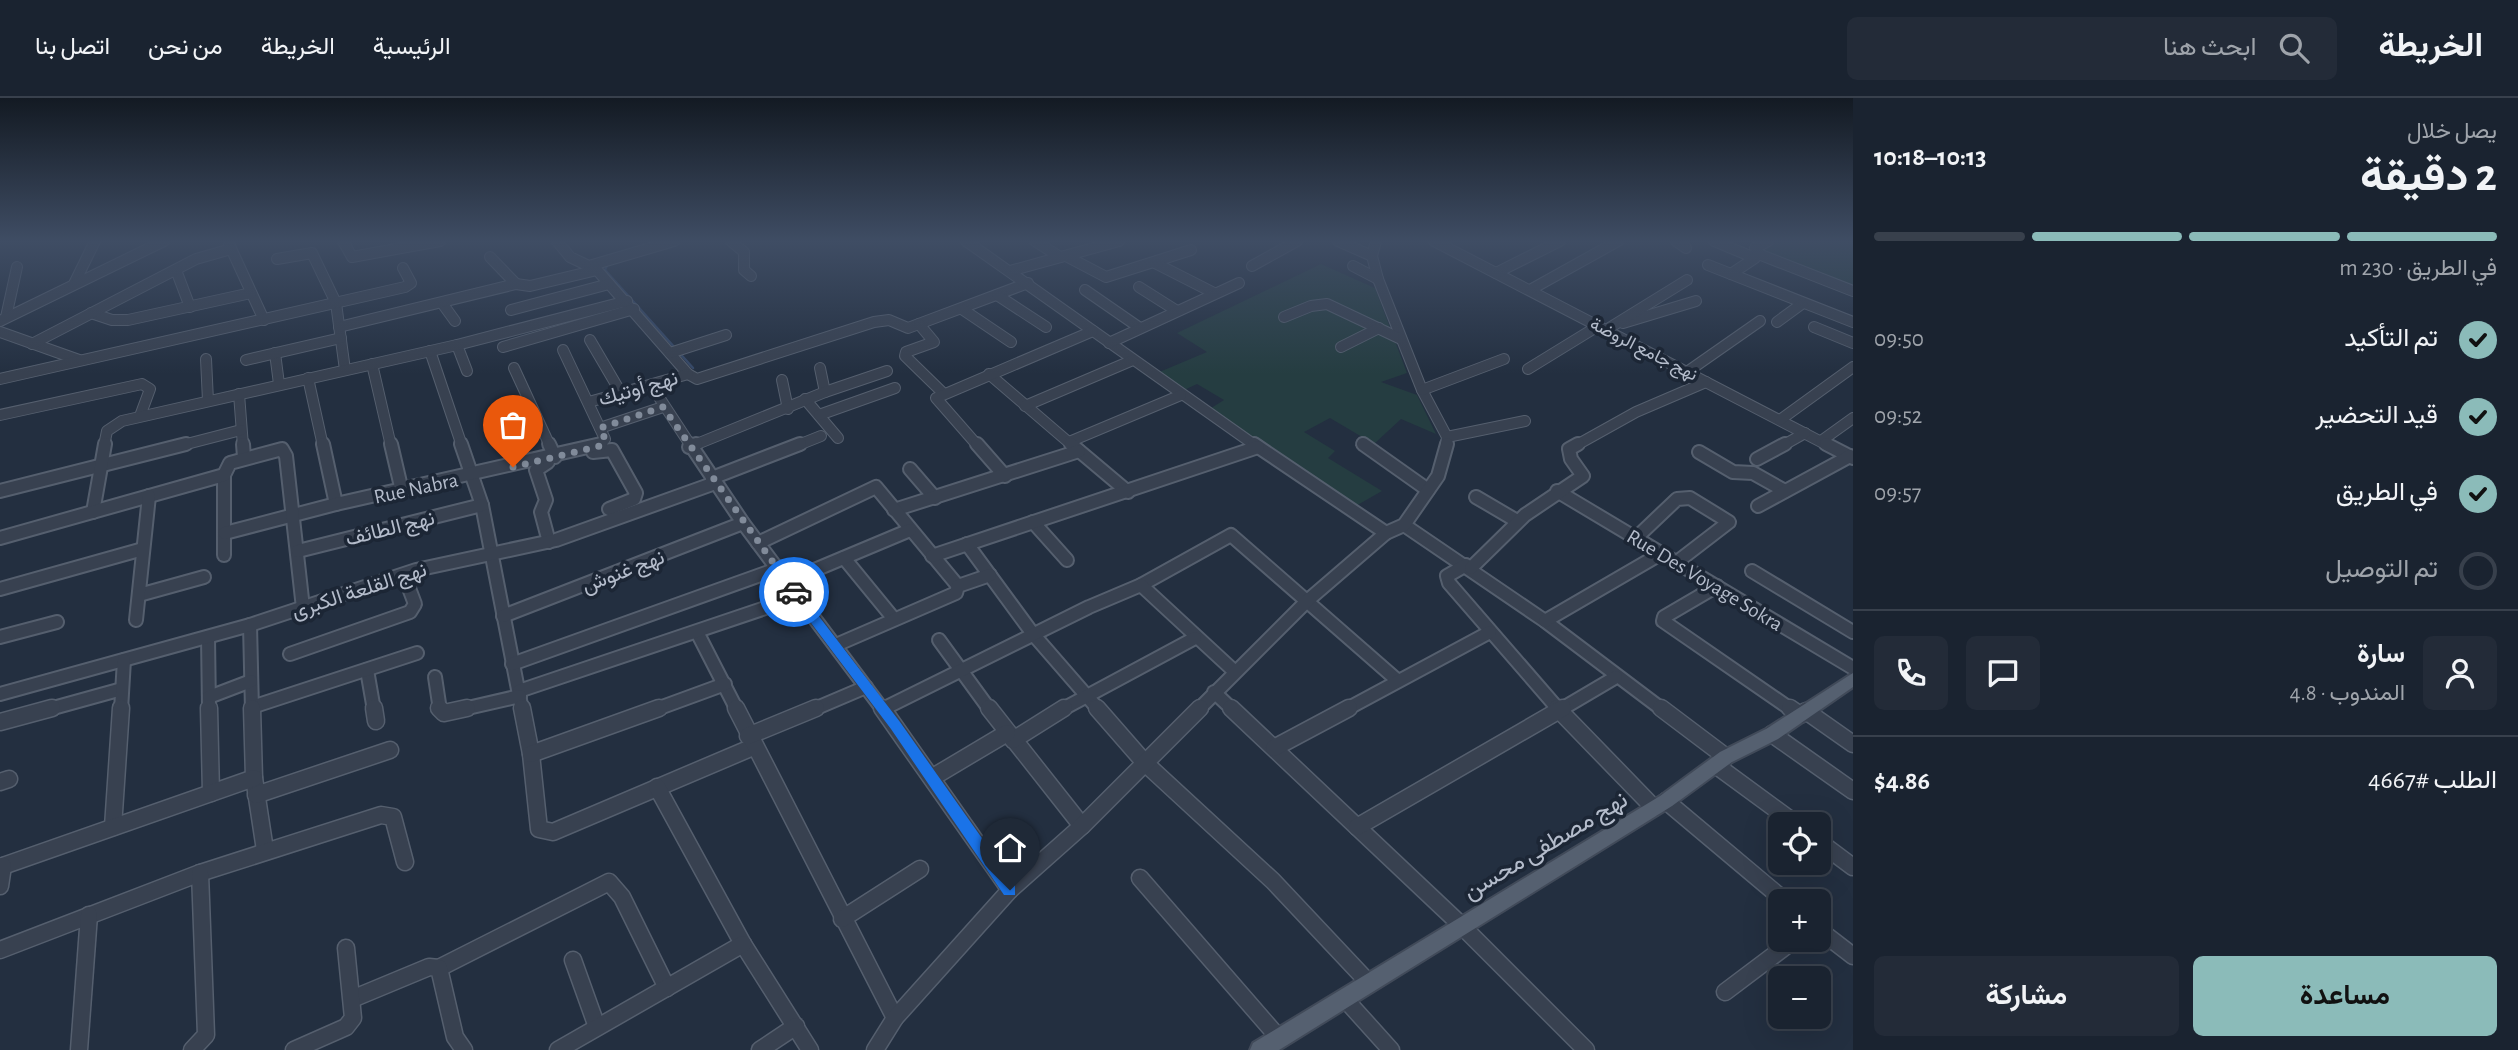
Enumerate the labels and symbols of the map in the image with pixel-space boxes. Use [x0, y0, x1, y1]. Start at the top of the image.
street label: نهج جامع الروضة [1586, 315, 1700, 386]
street label: نهج أوتيك [596, 366, 681, 413]
pin [483, 395, 543, 467]
street label: Rue Nabra [372, 469, 460, 508]
street label: نهج الطائف [343, 507, 437, 553]
street label: Rue Des Voyage Sokra [1623, 526, 1787, 635]
street label: نهج غنوش [579, 546, 668, 600]
courier [759, 557, 829, 627]
street label: نهج القلعة الكبرى [289, 559, 430, 625]
street label: نهج مصطفى محسن [1459, 787, 1634, 908]
pin [980, 818, 1040, 890]

